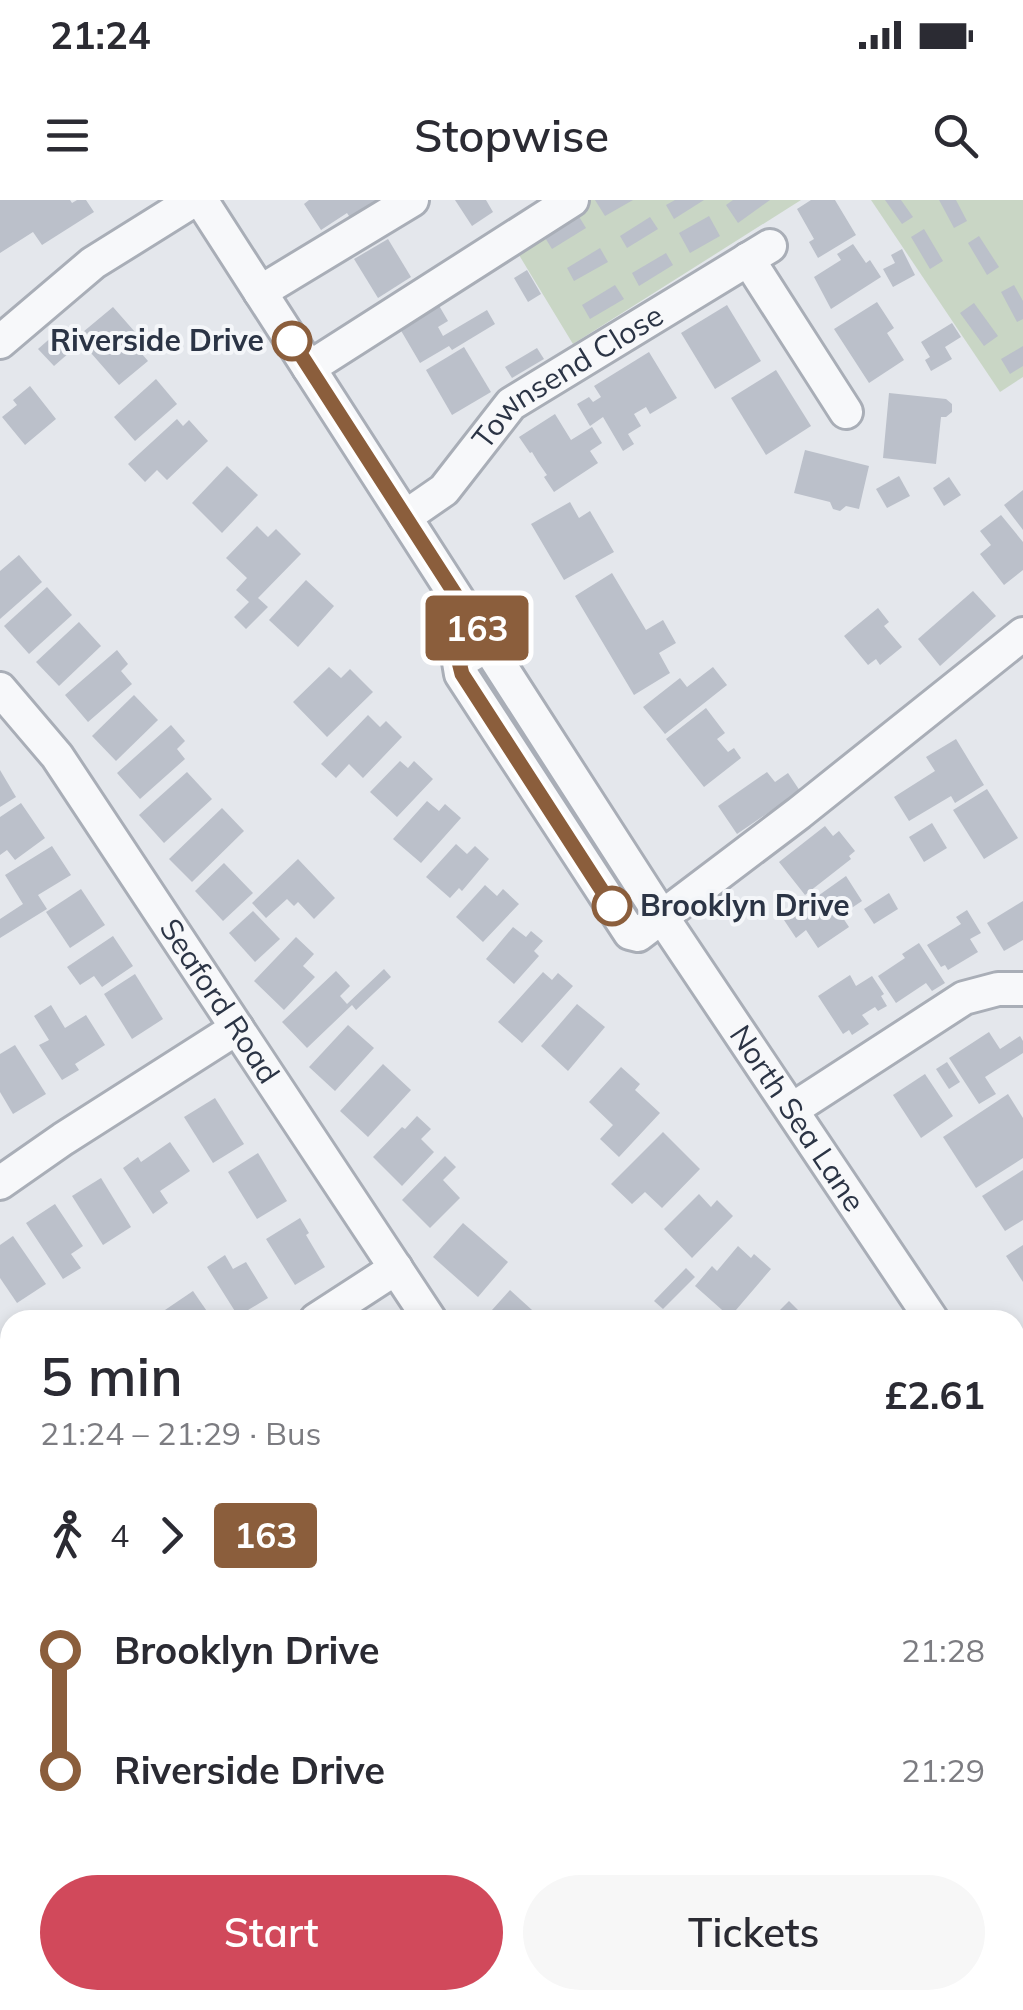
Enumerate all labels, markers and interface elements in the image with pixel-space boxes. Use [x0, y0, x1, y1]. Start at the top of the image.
text: 21:24 [50, 11, 151, 59]
text: Stopwise [414, 107, 609, 163]
icon: menu [40, 108, 95, 163]
icon: search [928, 108, 983, 163]
street label: Townsend Close [463, 296, 670, 456]
place label: Riverside Drive [50, 321, 264, 359]
marker: Riverside Drive [273, 322, 311, 360]
line badge: 163 [420, 596, 534, 660]
text: 163 [445, 606, 509, 650]
place label: Brooklyn Drive [640, 886, 850, 924]
marker: Brooklyn Drive [593, 887, 631, 925]
street label: Seaford Road [152, 911, 288, 1090]
street label: North Sea Lane [722, 1018, 874, 1218]
text: 5 min [40, 1341, 183, 1410]
text: £2.61 [884, 1371, 985, 1419]
text: 21:24 – 21:29 · Bus [40, 1413, 321, 1453]
icon: walk [40, 1508, 95, 1563]
icon: forward [144, 1508, 199, 1563]
text: 163 [234, 1513, 297, 1557]
text: 4 [110, 1515, 129, 1555]
text: Brooklyn Drive [114, 1626, 380, 1674]
text: 21:28 [901, 1630, 985, 1670]
text: Riverside Drive [114, 1746, 385, 1794]
text: 21:29 [901, 1750, 985, 1790]
button: Start [40, 1875, 503, 1990]
button: Tickets [523, 1875, 985, 1990]

